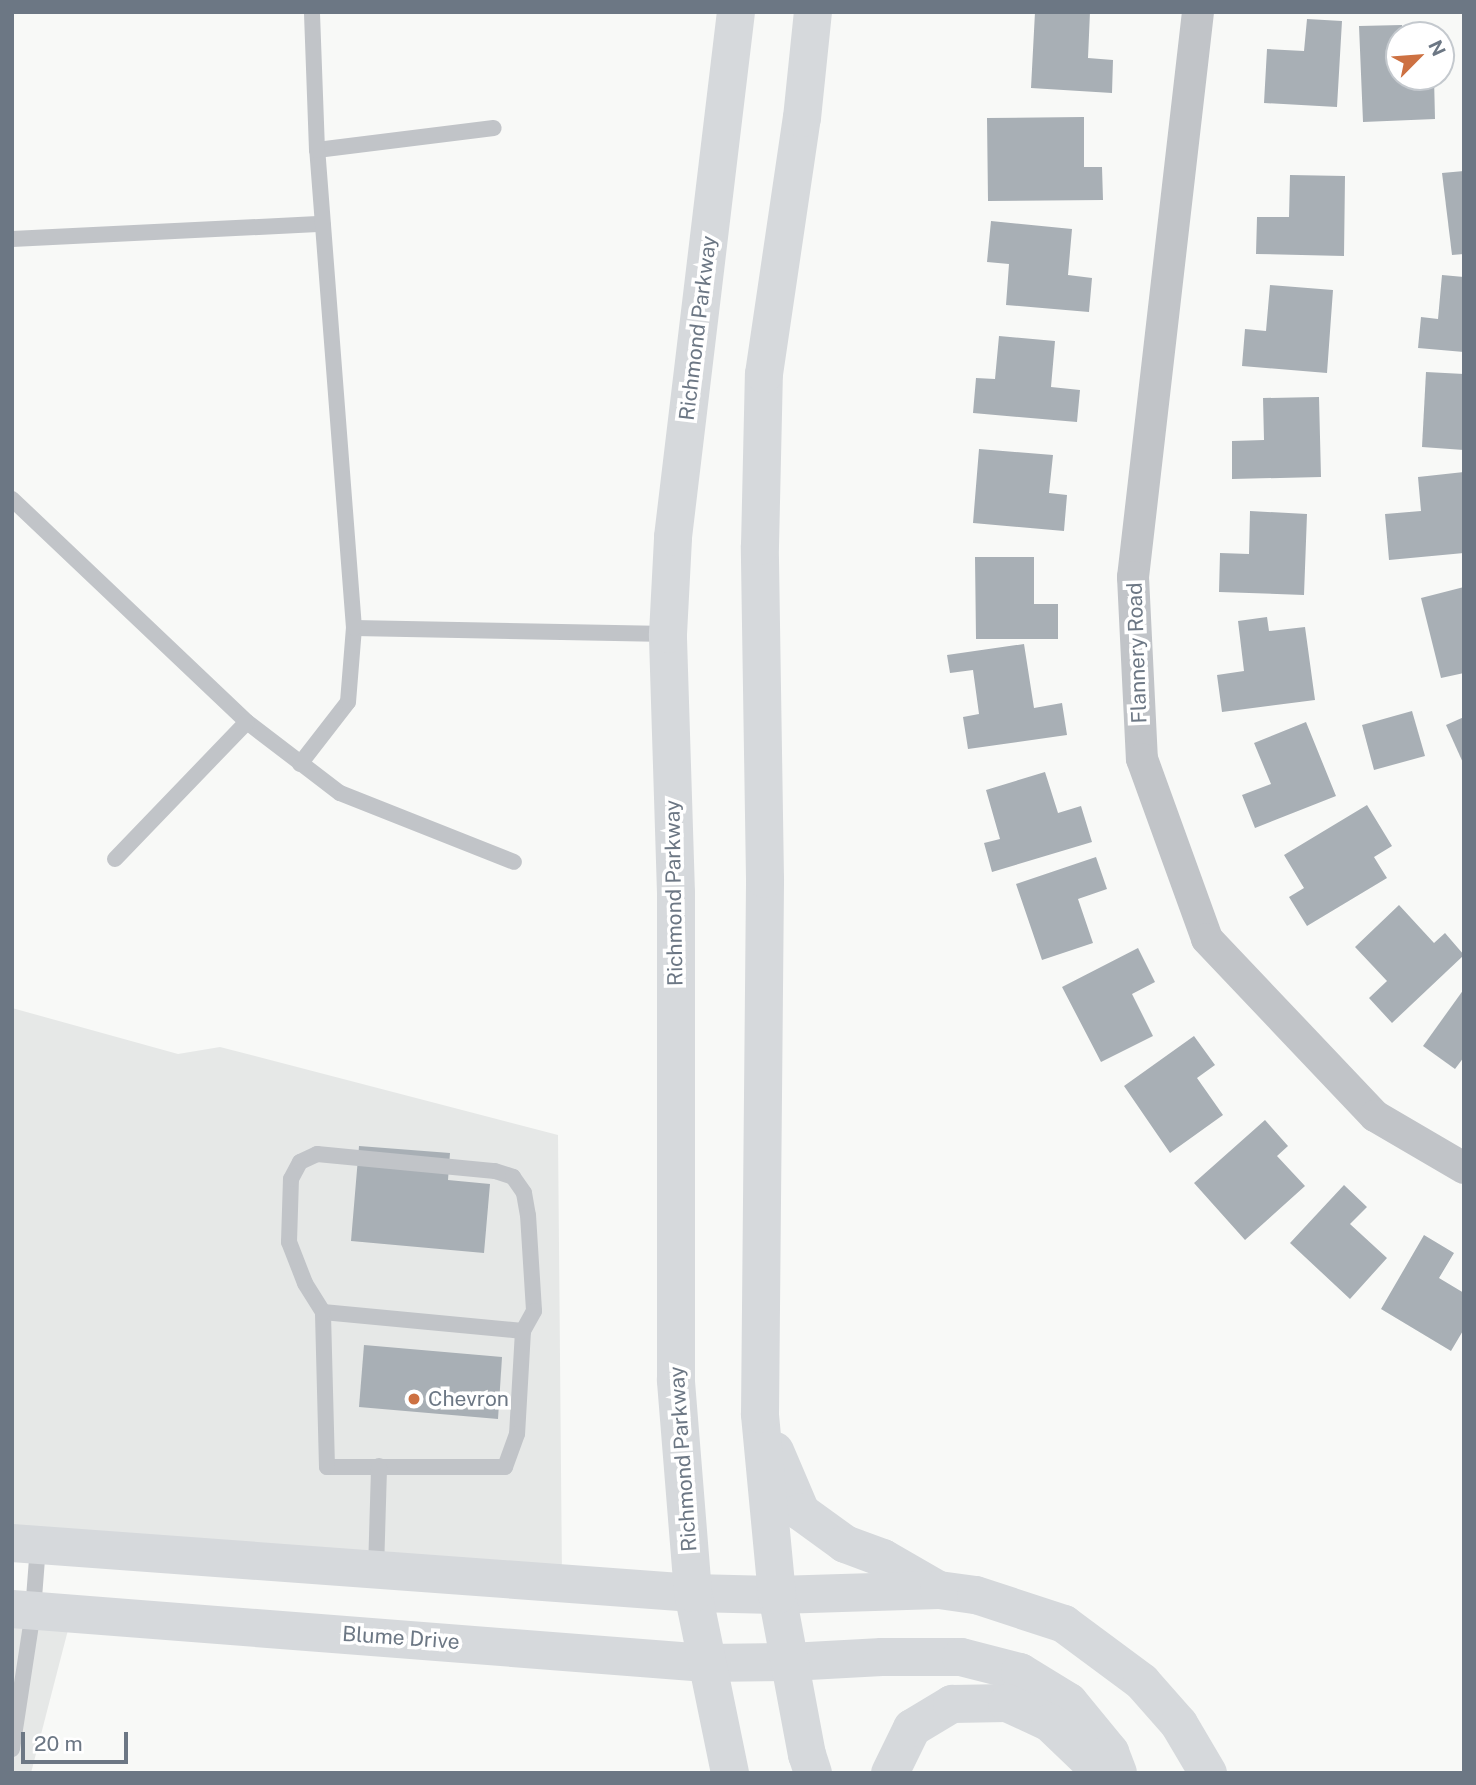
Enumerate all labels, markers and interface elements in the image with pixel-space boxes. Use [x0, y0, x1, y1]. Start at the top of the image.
north arrow [1385, 21, 1455, 91]
text: N [1424, 37, 1450, 59]
street label: Richmond Parkway [674, 234, 722, 422]
street label: Flannery Road [1122, 582, 1152, 724]
street label: Richmond Parkway [660, 800, 688, 986]
street label: Richmond Parkway [664, 1365, 702, 1553]
place label: Chevron [428, 1386, 509, 1412]
marker: Chevron [406, 1391, 422, 1407]
street label: Blume Drive [341, 1621, 461, 1655]
scale bar [24, 1718, 131, 1762]
text: 20 m [34, 1731, 83, 1756]

